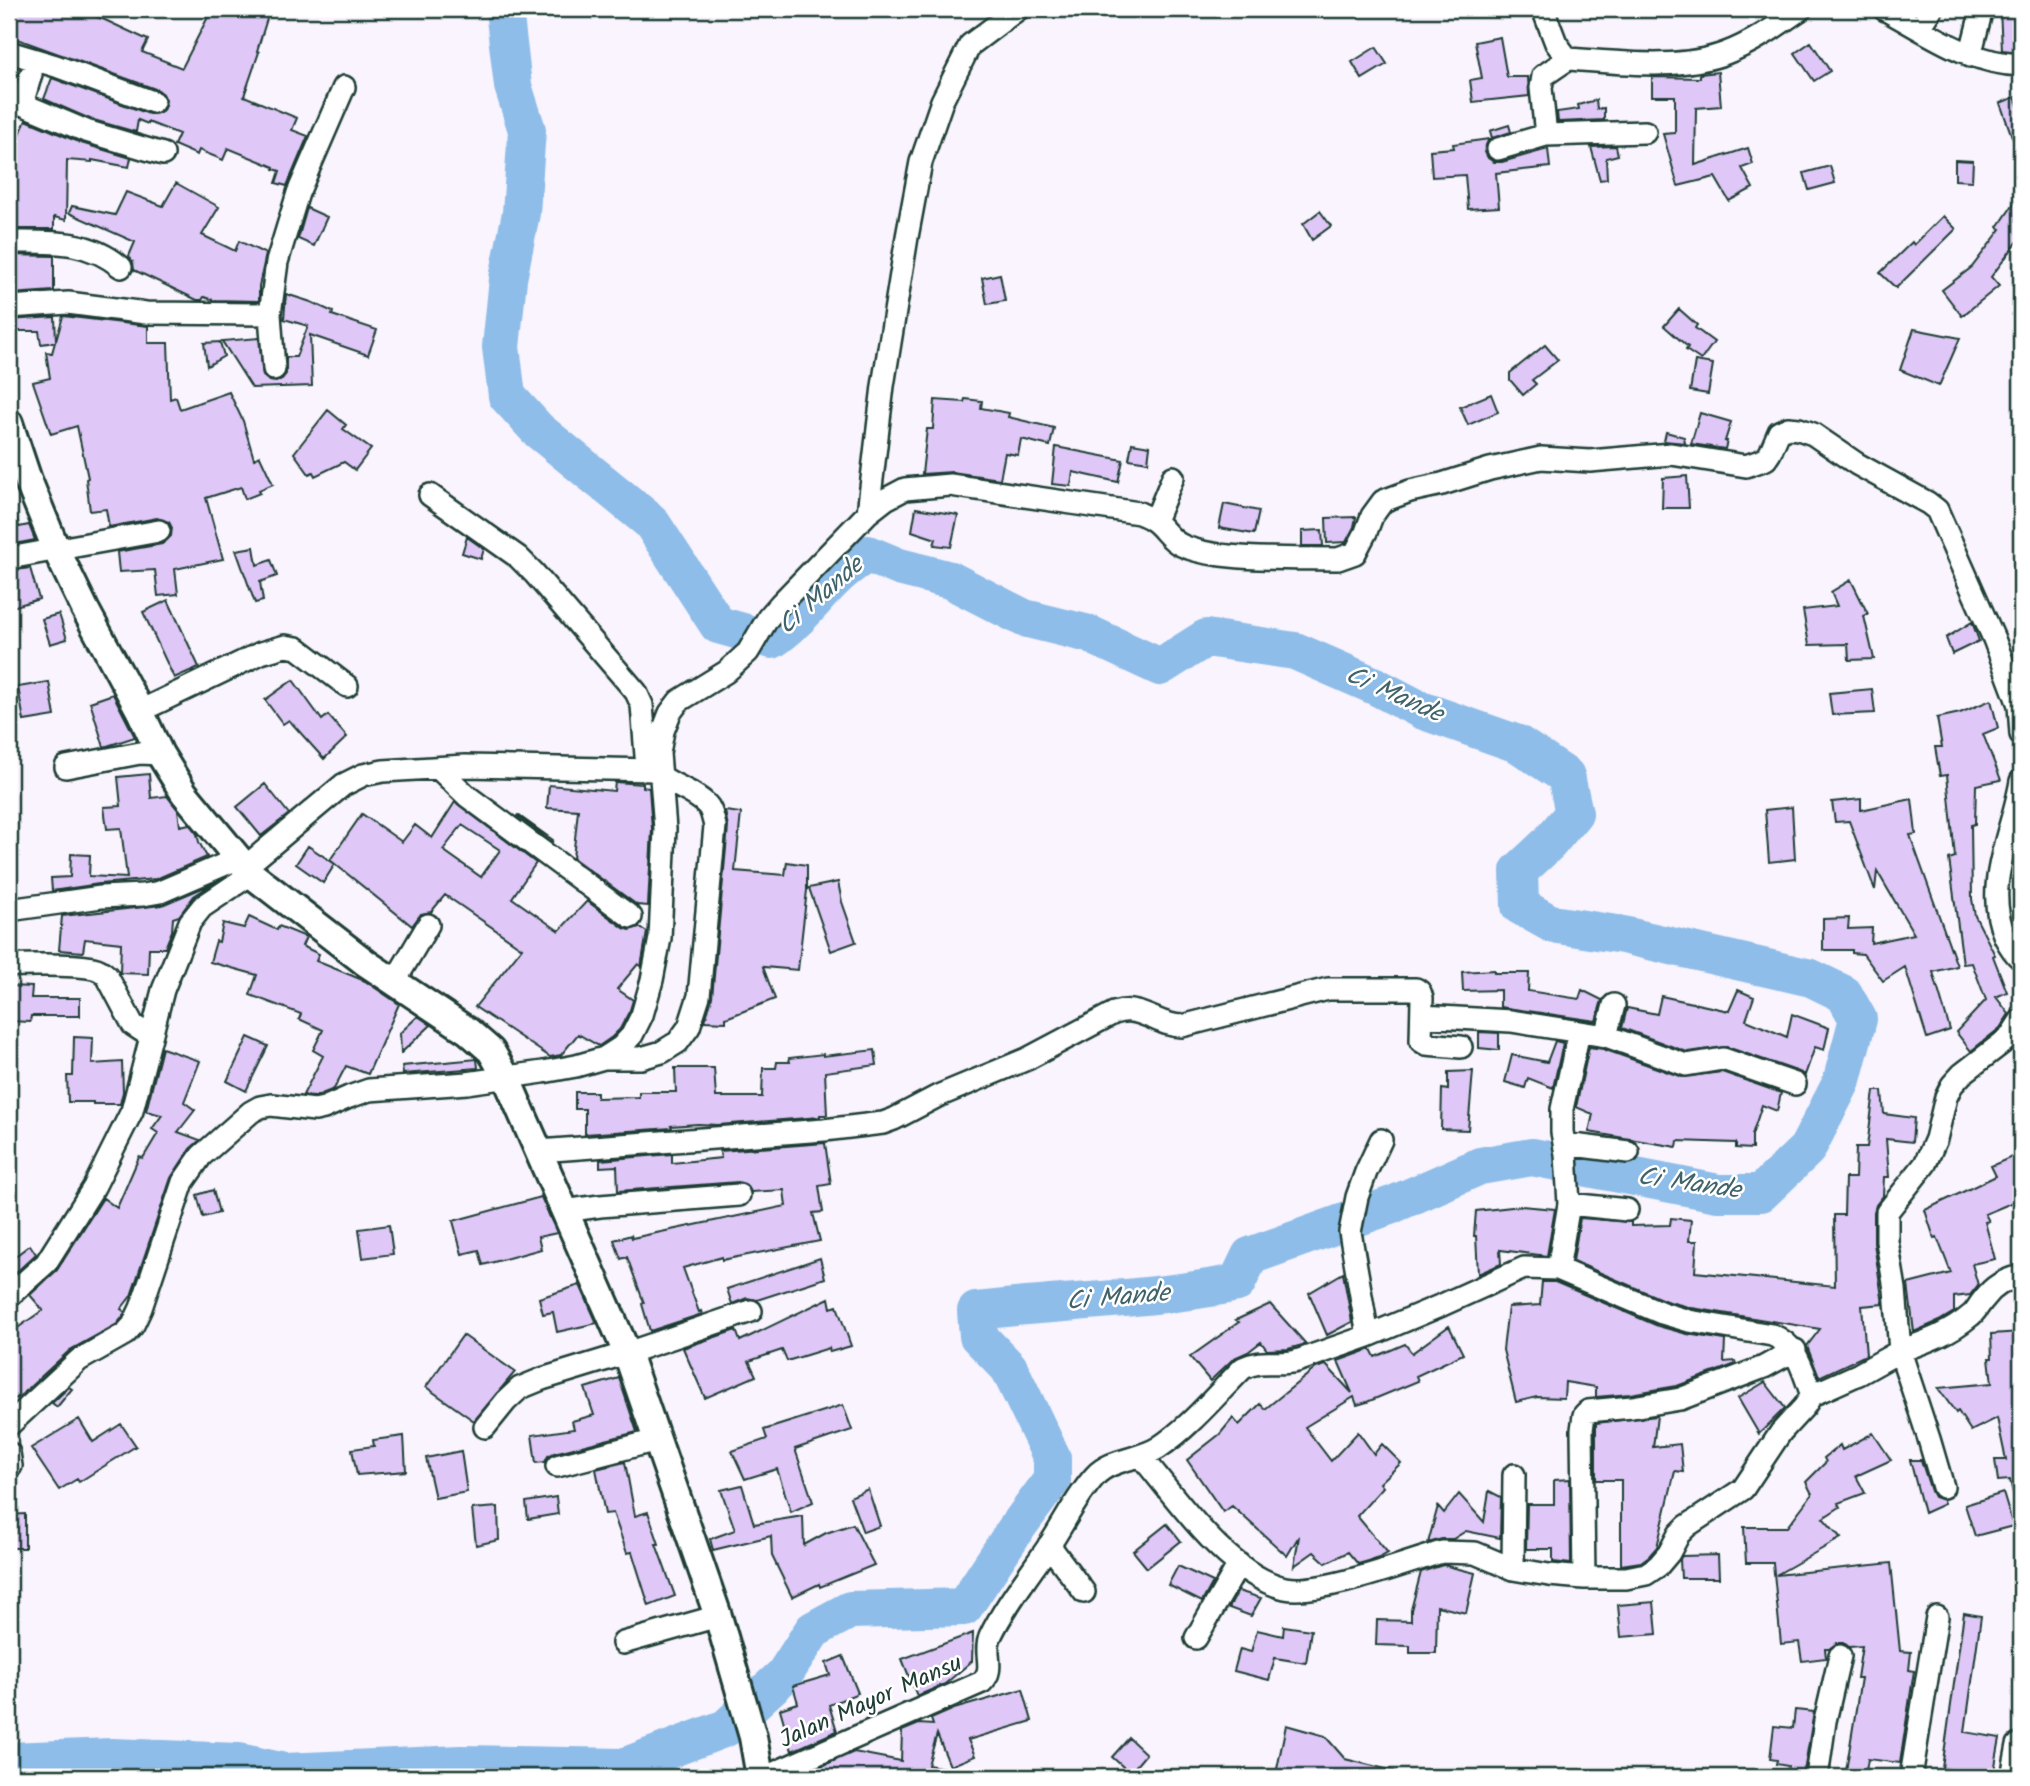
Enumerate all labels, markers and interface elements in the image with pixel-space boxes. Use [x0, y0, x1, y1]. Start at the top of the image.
water label: Ci Mande [768, 545, 876, 646]
water label: Ci Mande [1338, 655, 1452, 736]
water label: Ci Mande [1635, 1156, 1745, 1212]
water label: Ci Mande [1065, 1272, 1174, 1323]
street label: Jalan Mayor Mansu [773, 1644, 969, 1760]

